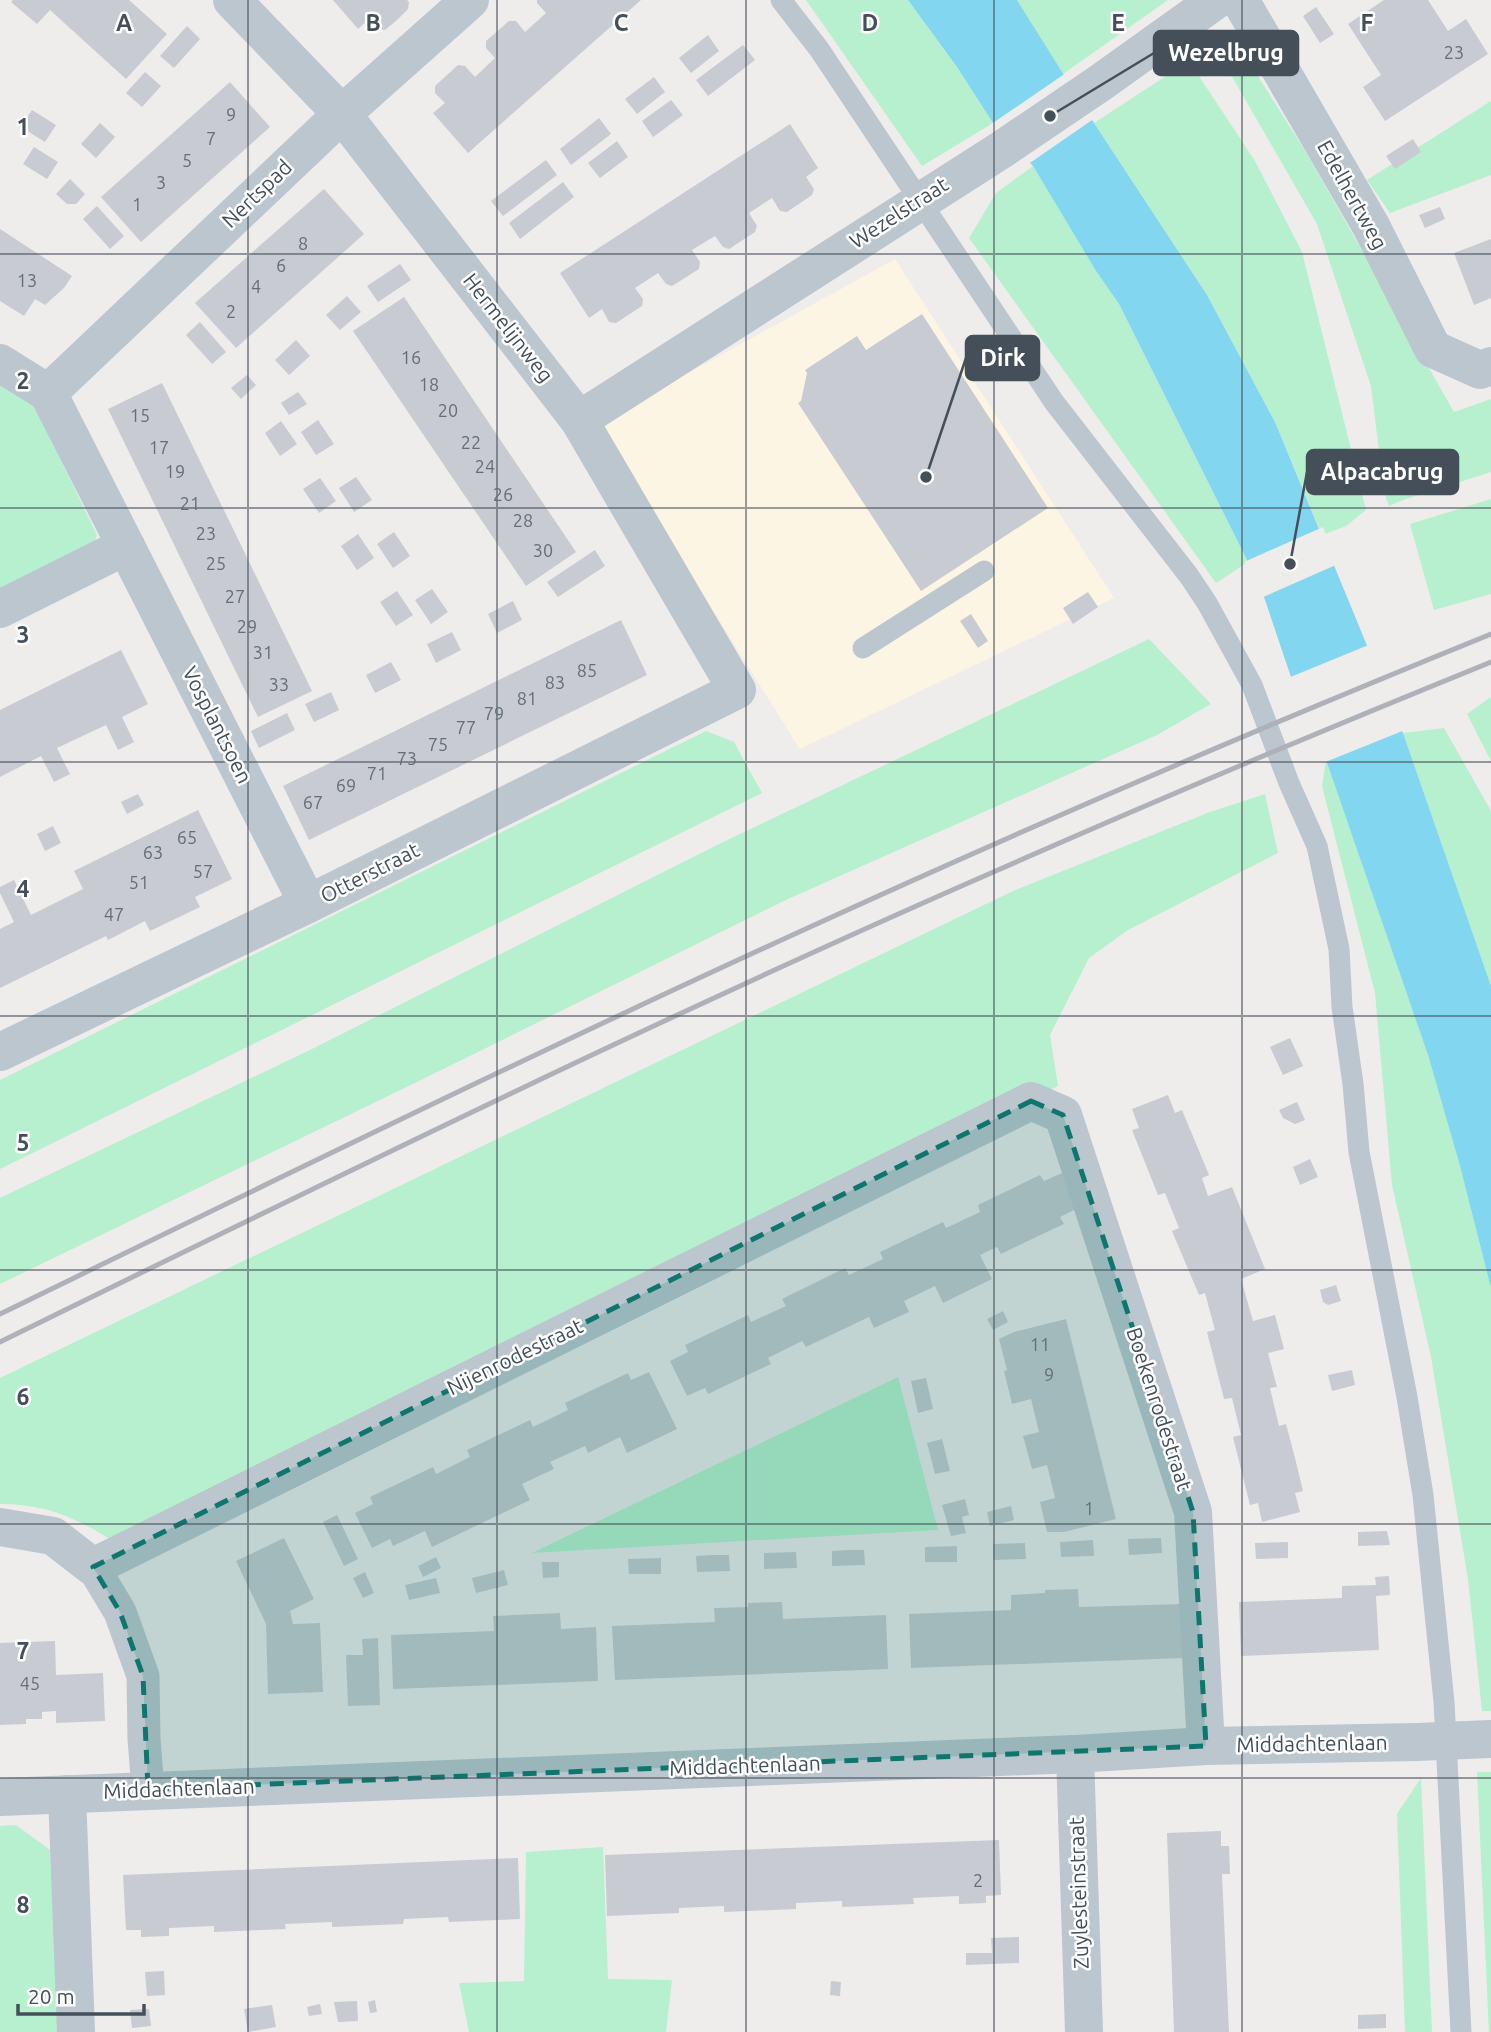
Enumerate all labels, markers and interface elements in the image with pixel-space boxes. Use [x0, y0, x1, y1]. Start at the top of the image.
text: A [116, 10, 132, 35]
text: B [365, 10, 381, 35]
text: C [614, 10, 629, 35]
text: D [862, 10, 878, 35]
text: E [1111, 10, 1125, 35]
text: F [1361, 10, 1374, 35]
callout: Wezelbrug [1154, 31, 1298, 75]
text: Wezelbrug [1168, 40, 1284, 65]
house number: 23 [1444, 42, 1464, 62]
house number: 9 [226, 104, 236, 124]
text: 1 [17, 114, 29, 139]
house number: 7 [206, 128, 216, 148]
street label: Edelhertweg [1313, 136, 1393, 253]
house number: 5 [182, 150, 192, 170]
street label: Nertspad [217, 154, 296, 232]
street label: Wezelstraat [845, 171, 952, 253]
house number: 3 [156, 172, 166, 192]
house number: 1 [132, 194, 142, 214]
house number: 8 [298, 233, 308, 253]
house number: 6 [276, 255, 286, 275]
street label: Hermelijnweg [459, 268, 559, 387]
house number: 13 [17, 270, 37, 290]
house number: 4 [251, 276, 261, 296]
house number: 2 [226, 301, 236, 321]
callout: Dirk [966, 336, 1039, 380]
text: Dirk [980, 345, 1026, 370]
house number: 16 [401, 347, 421, 367]
text: 2 [17, 368, 29, 393]
house number: 18 [419, 374, 439, 394]
house number: 20 [438, 400, 458, 420]
house number: 15 [130, 405, 150, 425]
house number: 22 [461, 432, 481, 452]
house number: 17 [149, 437, 169, 457]
callout: Alpacabrug [1307, 450, 1458, 494]
house number: 24 [475, 456, 495, 476]
text: Alpacabrug [1321, 459, 1443, 484]
house number: 19 [165, 461, 185, 481]
house number: 26 [493, 484, 513, 504]
house number: 21 [180, 493, 200, 513]
house number: 28 [513, 510, 533, 530]
house number: 23 [196, 523, 216, 543]
house number: 30 [533, 540, 553, 560]
house number: 25 [206, 553, 226, 573]
house number: 27 [225, 586, 245, 606]
house number: 29 [237, 616, 257, 636]
text: 3 [17, 622, 29, 647]
house number: 31 [253, 642, 273, 662]
house number: 85 [577, 660, 597, 680]
street label: Vosplantsoen [178, 662, 258, 787]
house number: 83 [545, 672, 565, 692]
house number: 33 [269, 674, 289, 694]
house number: 81 [517, 688, 537, 708]
house number: 79 [484, 703, 504, 723]
house number: 77 [456, 717, 476, 737]
house number: 75 [428, 734, 448, 754]
house number: 73 [397, 748, 417, 768]
house number: 71 [367, 763, 387, 783]
house number: 69 [336, 775, 356, 795]
house number: 67 [303, 792, 323, 812]
house number: 65 [177, 827, 197, 847]
street label: Otterstraat [316, 837, 423, 907]
house number: 63 [143, 842, 163, 862]
house number: 57 [193, 861, 213, 881]
house number: 51 [129, 872, 149, 892]
text: 4 [17, 876, 30, 901]
house number: 47 [104, 904, 124, 924]
text: 5 [17, 1130, 29, 1155]
street label: Nijenrodestraat [443, 1313, 586, 1399]
street label: Boekenrodestraat [1122, 1324, 1198, 1493]
house number: 11 [1030, 1334, 1050, 1354]
house number: 9 [1044, 1364, 1054, 1384]
text: 6 [17, 1384, 30, 1409]
house number: 1 [1084, 1498, 1094, 1518]
text: 7 [17, 1638, 29, 1663]
house number: 45 [20, 1673, 40, 1693]
street label: Middachtenlaan [1236, 1730, 1388, 1756]
street label: Middachtenlaan [669, 1750, 821, 1780]
street label: Middachtenlaan [103, 1773, 255, 1803]
street label: Zuylesteinstraat [1063, 1817, 1093, 1969]
house number: 2 [973, 1870, 983, 1890]
text: 8 [17, 1892, 29, 1917]
scale bar [18, 1972, 144, 2016]
text: 20 m [28, 1984, 75, 2008]

